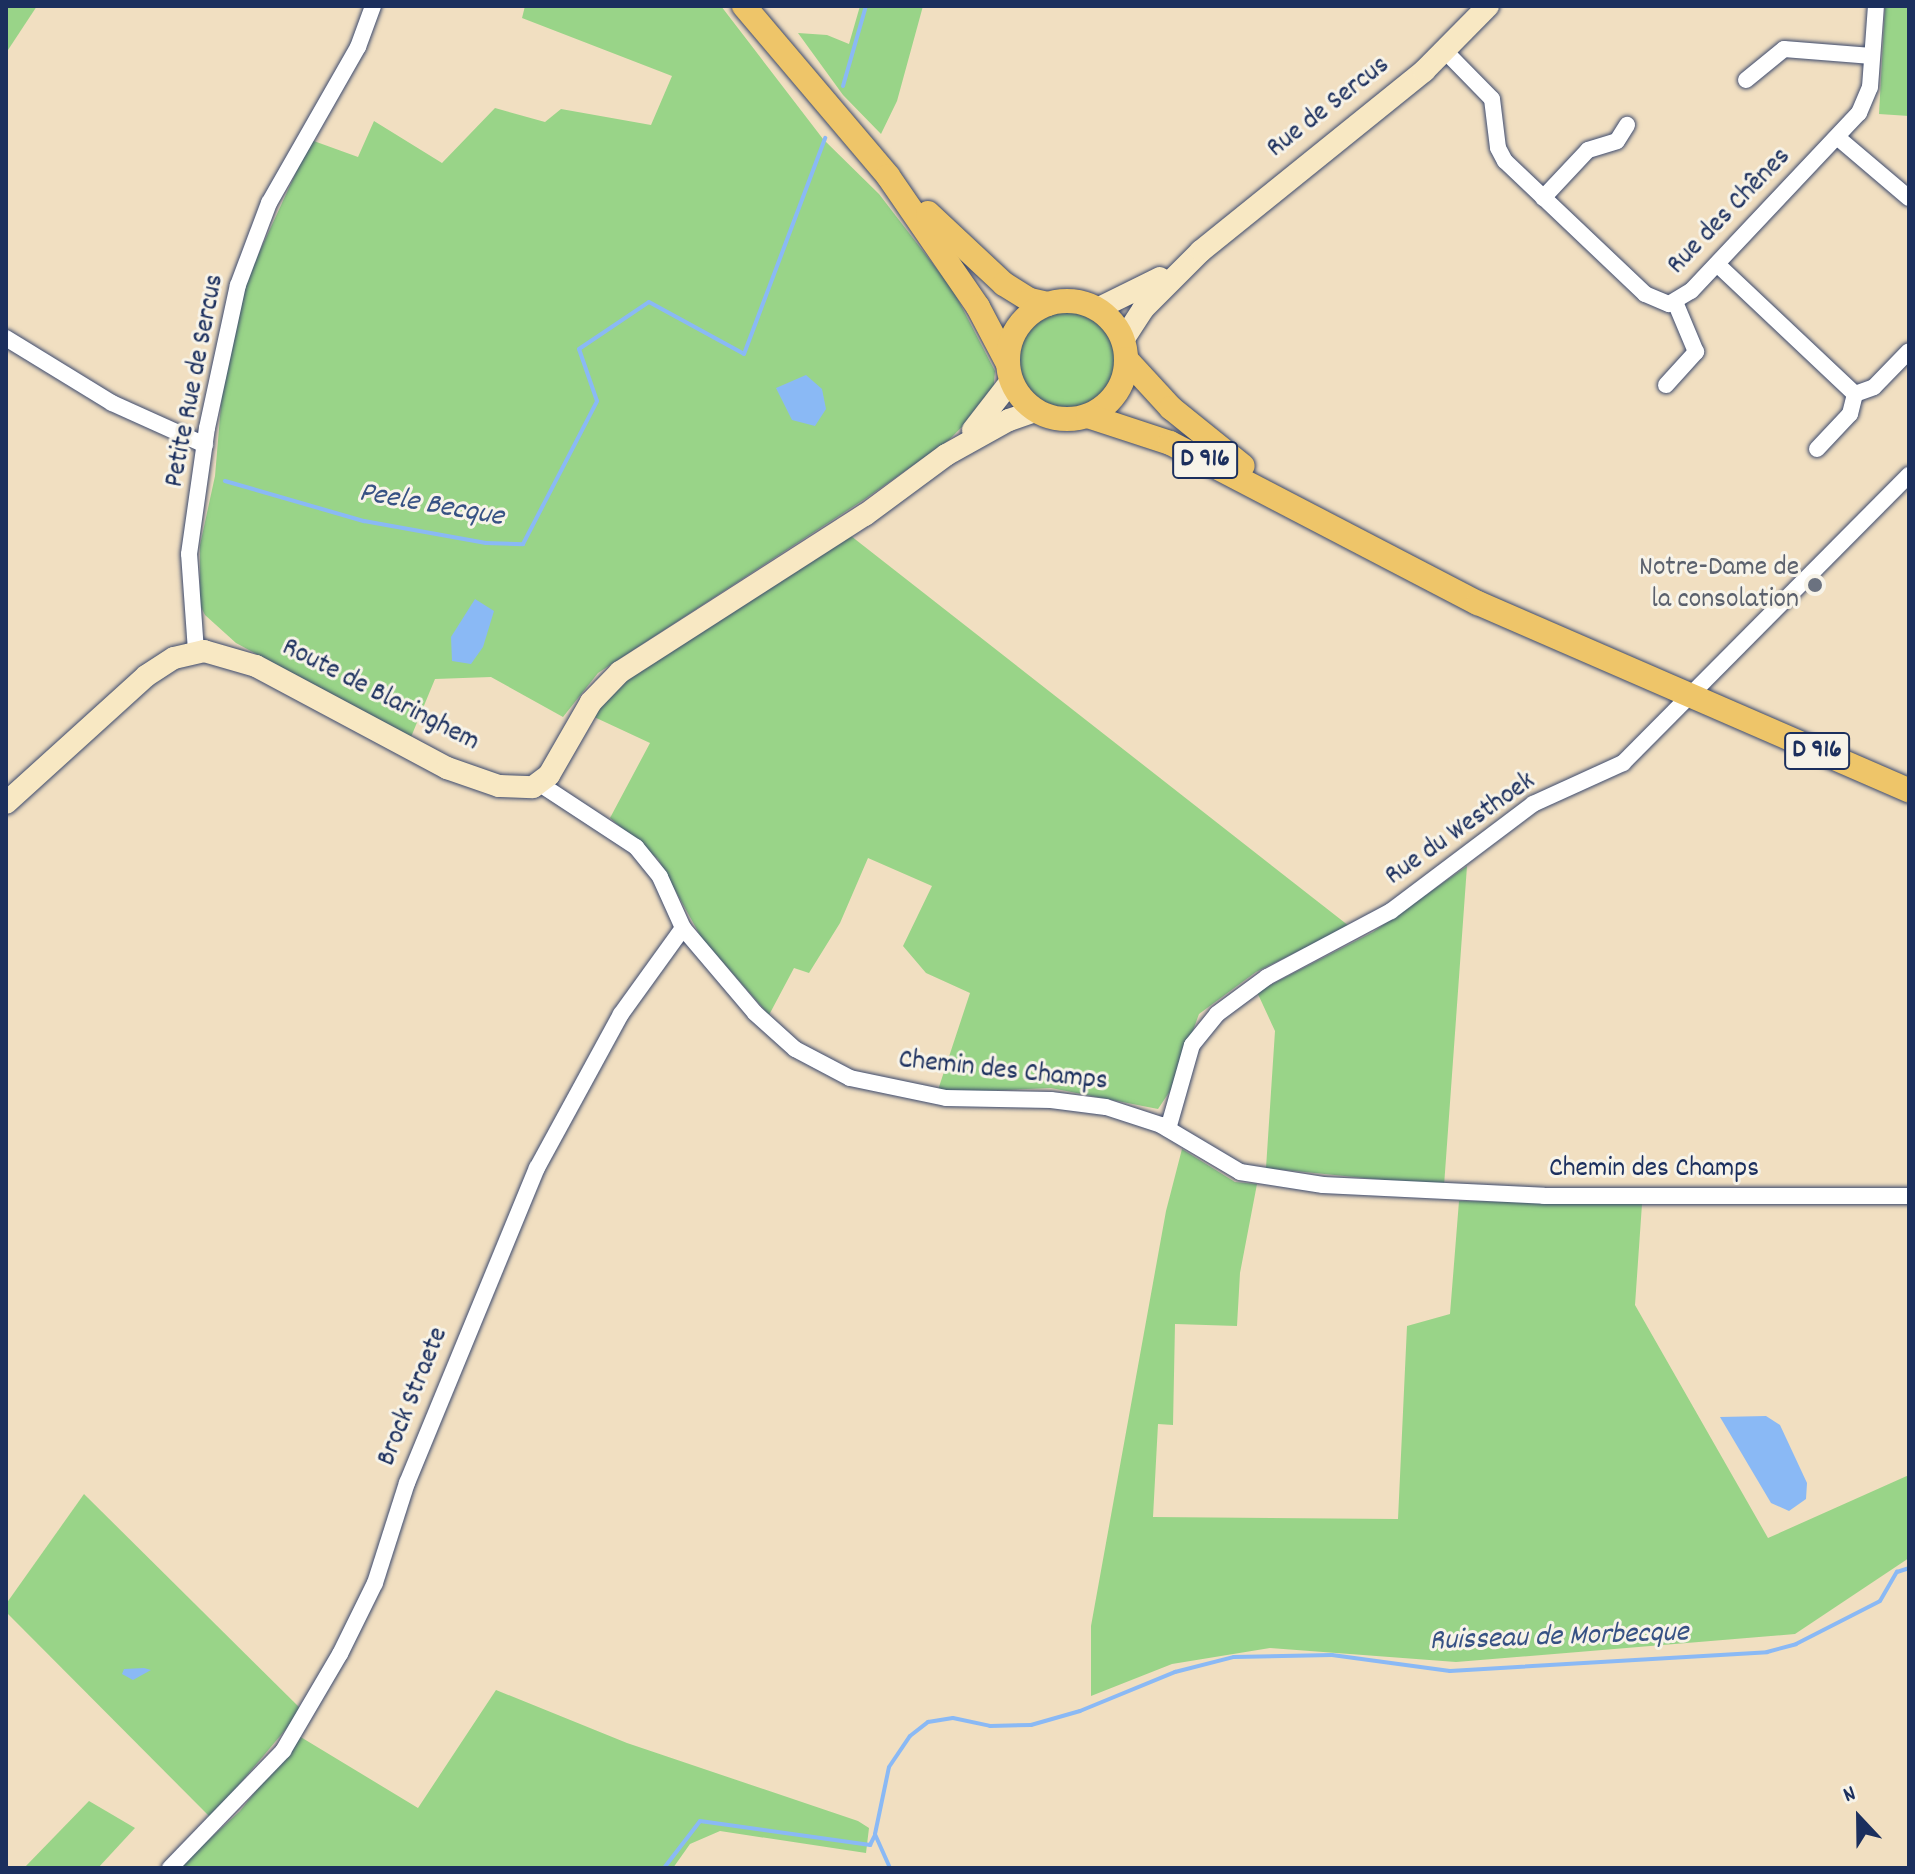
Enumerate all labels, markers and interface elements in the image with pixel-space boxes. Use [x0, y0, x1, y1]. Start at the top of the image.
street label: Rue de Sercus [1261, 50, 1397, 166]
street label: Rue des Chênes [1661, 141, 1799, 283]
street label: Petite Rue de Sercus [159, 272, 233, 490]
road number: D 916 [1171, 438, 1239, 482]
water label: Peele Becque [356, 477, 506, 537]
place label: Notre-Dame de la consolation [1639, 552, 1799, 618]
marker: Notre-Dame de la consolation [1806, 576, 1824, 594]
street label: Route de Blaringhem [276, 632, 484, 760]
road number: D 916 [1783, 729, 1851, 773]
street label: Rue du Westhoek [1379, 766, 1543, 894]
street label: Chemin des Champs [897, 1044, 1109, 1100]
street label: Chemin des Champs [1549, 1153, 1759, 1187]
street label: Brock Straete [371, 1323, 457, 1471]
water label: Ruisseau de Morbecque [1429, 1616, 1689, 1662]
north arrow [1819, 1778, 1899, 1858]
text: N [1839, 1779, 1861, 1812]

